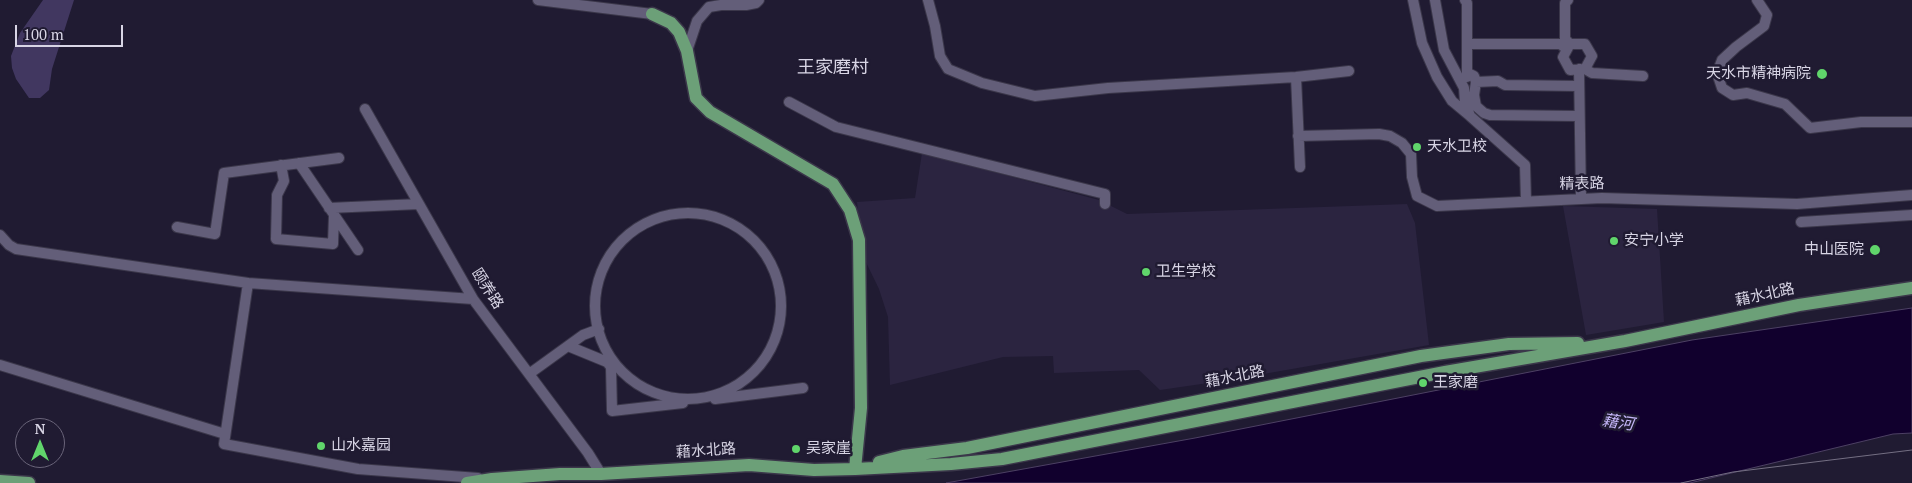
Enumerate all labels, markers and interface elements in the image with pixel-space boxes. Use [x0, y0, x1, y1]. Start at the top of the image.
scale bar [18, 15, 125, 47]
text: 100 m [23, 24, 64, 44]
district label: 王家磨村 [797, 57, 869, 79]
place label: 天水市精神病院 [1706, 65, 1811, 83]
marker: 天水市精神病院 [1815, 67, 1829, 81]
place label: 天水卫校 [1427, 138, 1487, 156]
marker: 天水卫校 [1411, 141, 1423, 153]
street label: 精表路 [1559, 175, 1605, 193]
place label: 安宁小学 [1624, 232, 1684, 250]
marker: 安宁小学 [1608, 235, 1620, 247]
place label: 中山医院 [1804, 241, 1864, 259]
marker: 中山医院 [1868, 243, 1882, 257]
place label: 卫生学校 [1156, 263, 1216, 281]
street label: 颐养路 [467, 265, 507, 313]
marker: 卫生学校 [1140, 266, 1152, 278]
street label: 藉水北路 [1734, 280, 1796, 310]
street label: 藉水北路 [1204, 362, 1266, 392]
place label: 王家磨 [1433, 374, 1478, 392]
marker: 王家磨 [1417, 377, 1429, 389]
water label: 藉河 [1601, 411, 1635, 435]
north arrow [15, 418, 65, 468]
text: N [35, 419, 45, 438]
place label: 山水嘉园 [331, 437, 391, 455]
marker: 山水嘉园 [315, 440, 327, 452]
street label: 藉水北路 [675, 440, 737, 462]
place label: 吴家崖 [806, 440, 851, 458]
marker: 吴家崖 [790, 443, 802, 455]

